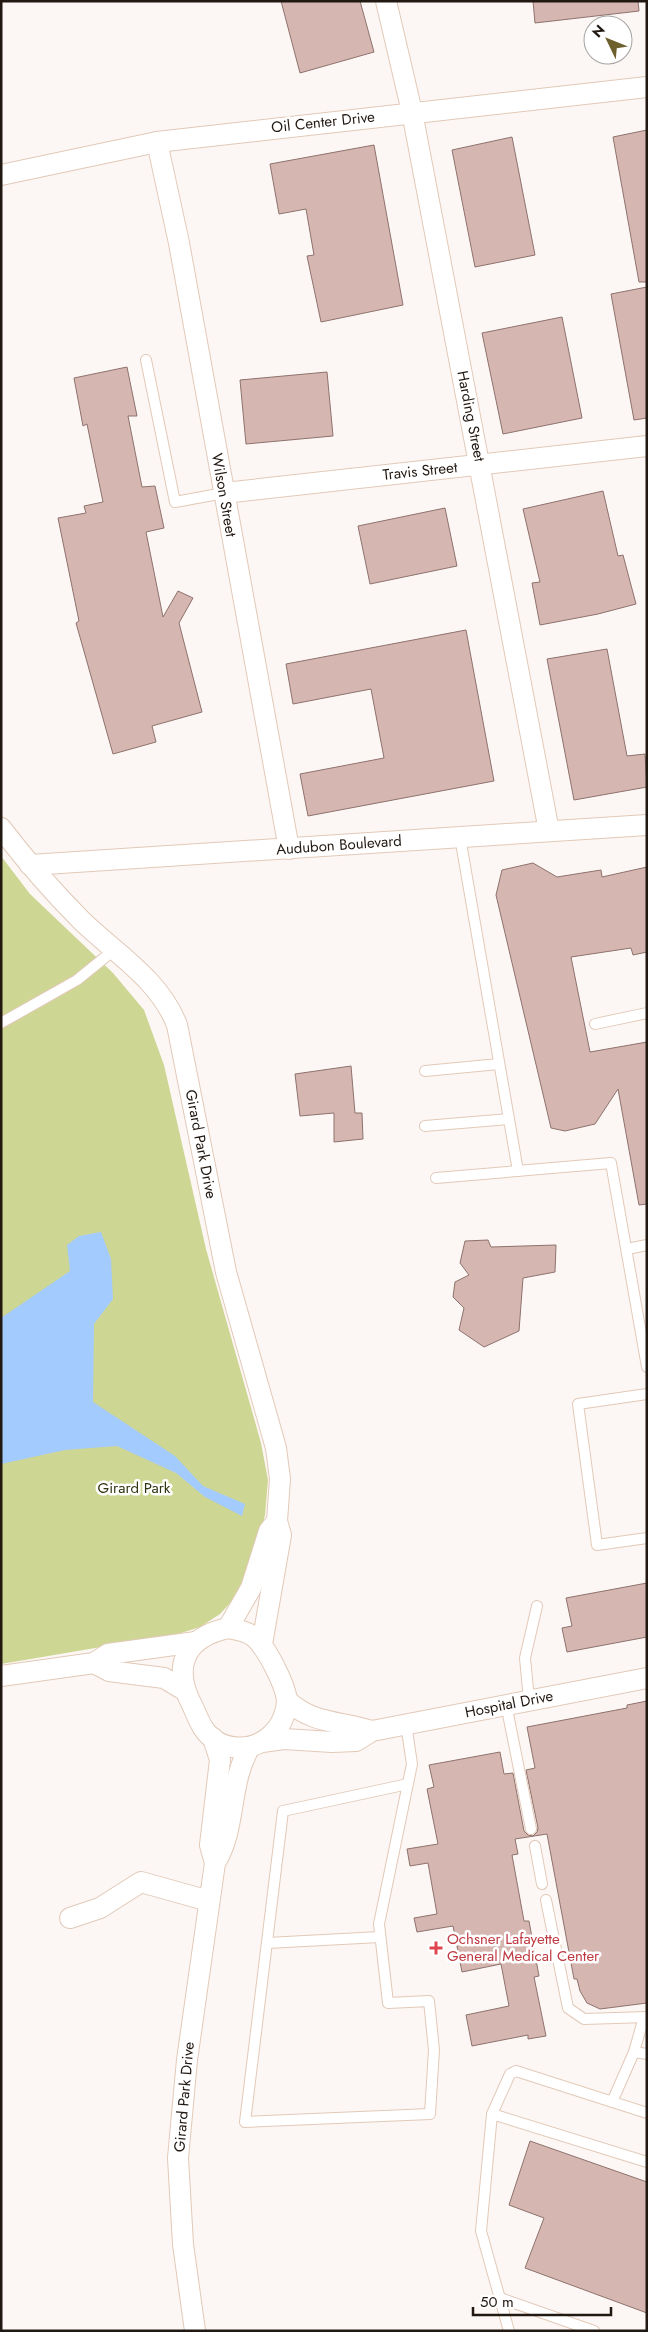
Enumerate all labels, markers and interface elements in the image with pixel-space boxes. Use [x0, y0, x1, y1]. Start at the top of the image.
north arrow [583, 15, 633, 65]
text: N [587, 20, 610, 42]
street label: Oil Center Drive [270, 106, 376, 138]
street label: Harding Street [451, 369, 491, 464]
street label: Wilson Street [206, 451, 242, 539]
street label: Travis Street [382, 456, 459, 486]
street label: Audubon Boulevard [275, 830, 403, 860]
street label: Girard Park Drive [180, 1088, 222, 1201]
park label: Girard Park [98, 1477, 171, 1499]
street label: Hospital Drive [463, 1685, 555, 1723]
place label: Ochsner Lafayette General Medical Center [447, 1928, 600, 1967]
marker: Ochsner Lafayette General Medical Center [429, 1941, 443, 1955]
street label: Girard Park Drive [168, 2041, 200, 2153]
scale bar [473, 2284, 610, 2316]
text: 50 m [480, 2291, 514, 2313]

